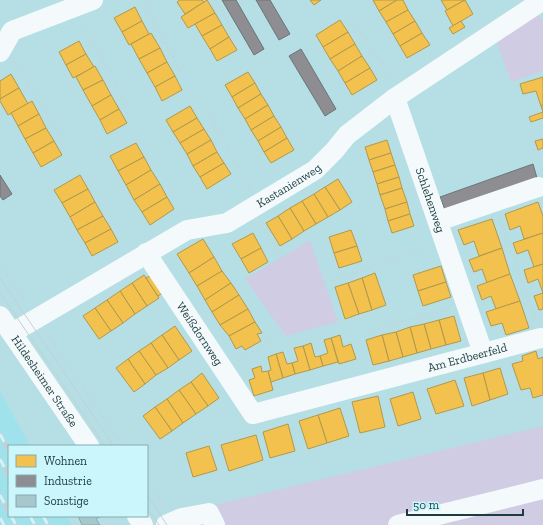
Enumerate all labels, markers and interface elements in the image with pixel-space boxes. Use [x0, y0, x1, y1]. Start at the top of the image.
street label: Kastanienweg [254, 160, 325, 210]
street label: Schlehenweg [413, 166, 448, 235]
street label: Weißdornweg [174, 299, 226, 369]
street label: Hildesheimer Straße [8, 333, 81, 430]
street label: Am Erdbeerfeld [426, 340, 509, 375]
legend [8, 445, 148, 517]
text: Wohnen [44, 454, 87, 468]
text: Industrie [44, 474, 92, 488]
scale bar [407, 491, 523, 517]
text: Sonstige [44, 494, 89, 508]
text: 50 m [413, 498, 440, 512]

